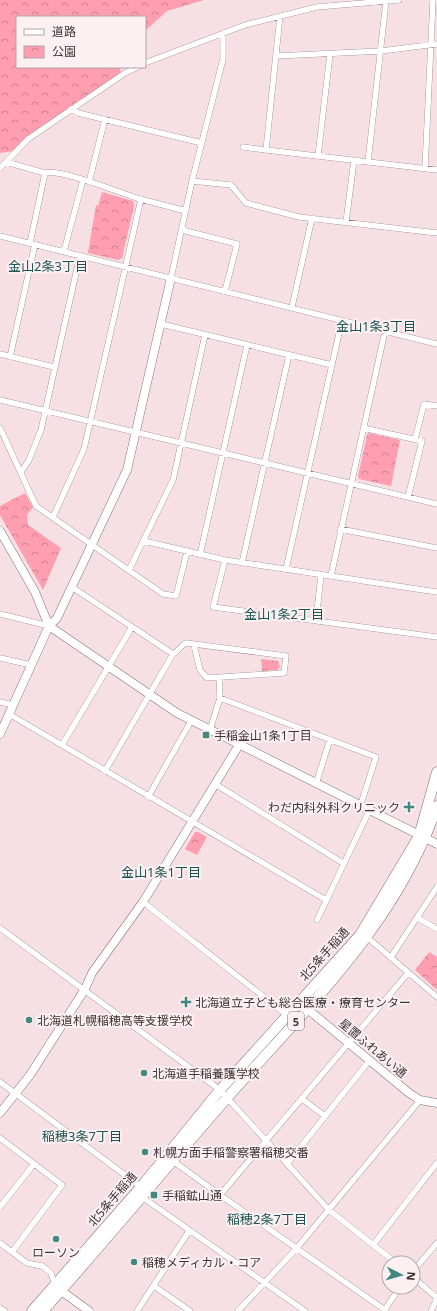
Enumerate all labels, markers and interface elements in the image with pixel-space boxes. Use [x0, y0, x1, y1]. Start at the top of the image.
legend [16, 16, 146, 68]
text: 道路 [52, 23, 76, 40]
text: 公園 [52, 43, 76, 60]
district label: 金山2条3丁目 [8, 257, 88, 275]
district label: 金山1条3丁目 [336, 317, 416, 335]
district label: 金山1条2丁目 [244, 605, 324, 623]
place label: 手稲金山1条1丁目 [214, 727, 312, 744]
marker: 手稲金山1条1丁目 [201, 730, 211, 740]
place label: わだ内科外科クリニック [268, 799, 400, 816]
marker: わだ内科外科クリニック [403, 801, 415, 813]
district label: 金山1条1丁目 [121, 863, 201, 881]
street label: 北5条手稲通 [295, 923, 353, 985]
place label: 北海道立子ども総合医療・療育センター [195, 994, 411, 1011]
marker: 北海道立子ども総合医療・療育センター [180, 996, 192, 1008]
place label: 北海道札幌稲穂高等支援学校 [37, 1012, 193, 1029]
road number: 5 [288, 1012, 304, 1030]
street label: 星置ふれあい通 [335, 1014, 411, 1082]
marker: 北海道札幌稲穂高等支援学校 [24, 1015, 34, 1025]
place label: 北海道手稲養護学校 [152, 1065, 260, 1082]
marker: 北海道手稲養護学校 [139, 1068, 149, 1078]
district label: 稲穂3条7丁目 [42, 1127, 122, 1145]
place label: 札幌方面手稲警察署稲穂交番 [153, 1144, 309, 1161]
marker: 札幌方面手稲警察署稲穂交番 [140, 1147, 150, 1157]
street label: 北5条手稲通 [84, 1168, 140, 1230]
place label: 手稲鉱山通 [162, 1187, 222, 1204]
marker: 手稲鉱山通 [149, 1190, 159, 1200]
district label: 稲穂2条7丁目 [227, 1210, 307, 1228]
marker: ローソン [51, 1234, 61, 1244]
place label: ローソン [32, 1244, 80, 1261]
place label: 稲穂メディカル・コア [142, 1254, 261, 1271]
north arrow [381, 1255, 421, 1295]
marker: 稲穂メディカル・コア [129, 1257, 139, 1267]
text: N [404, 1271, 419, 1281]

